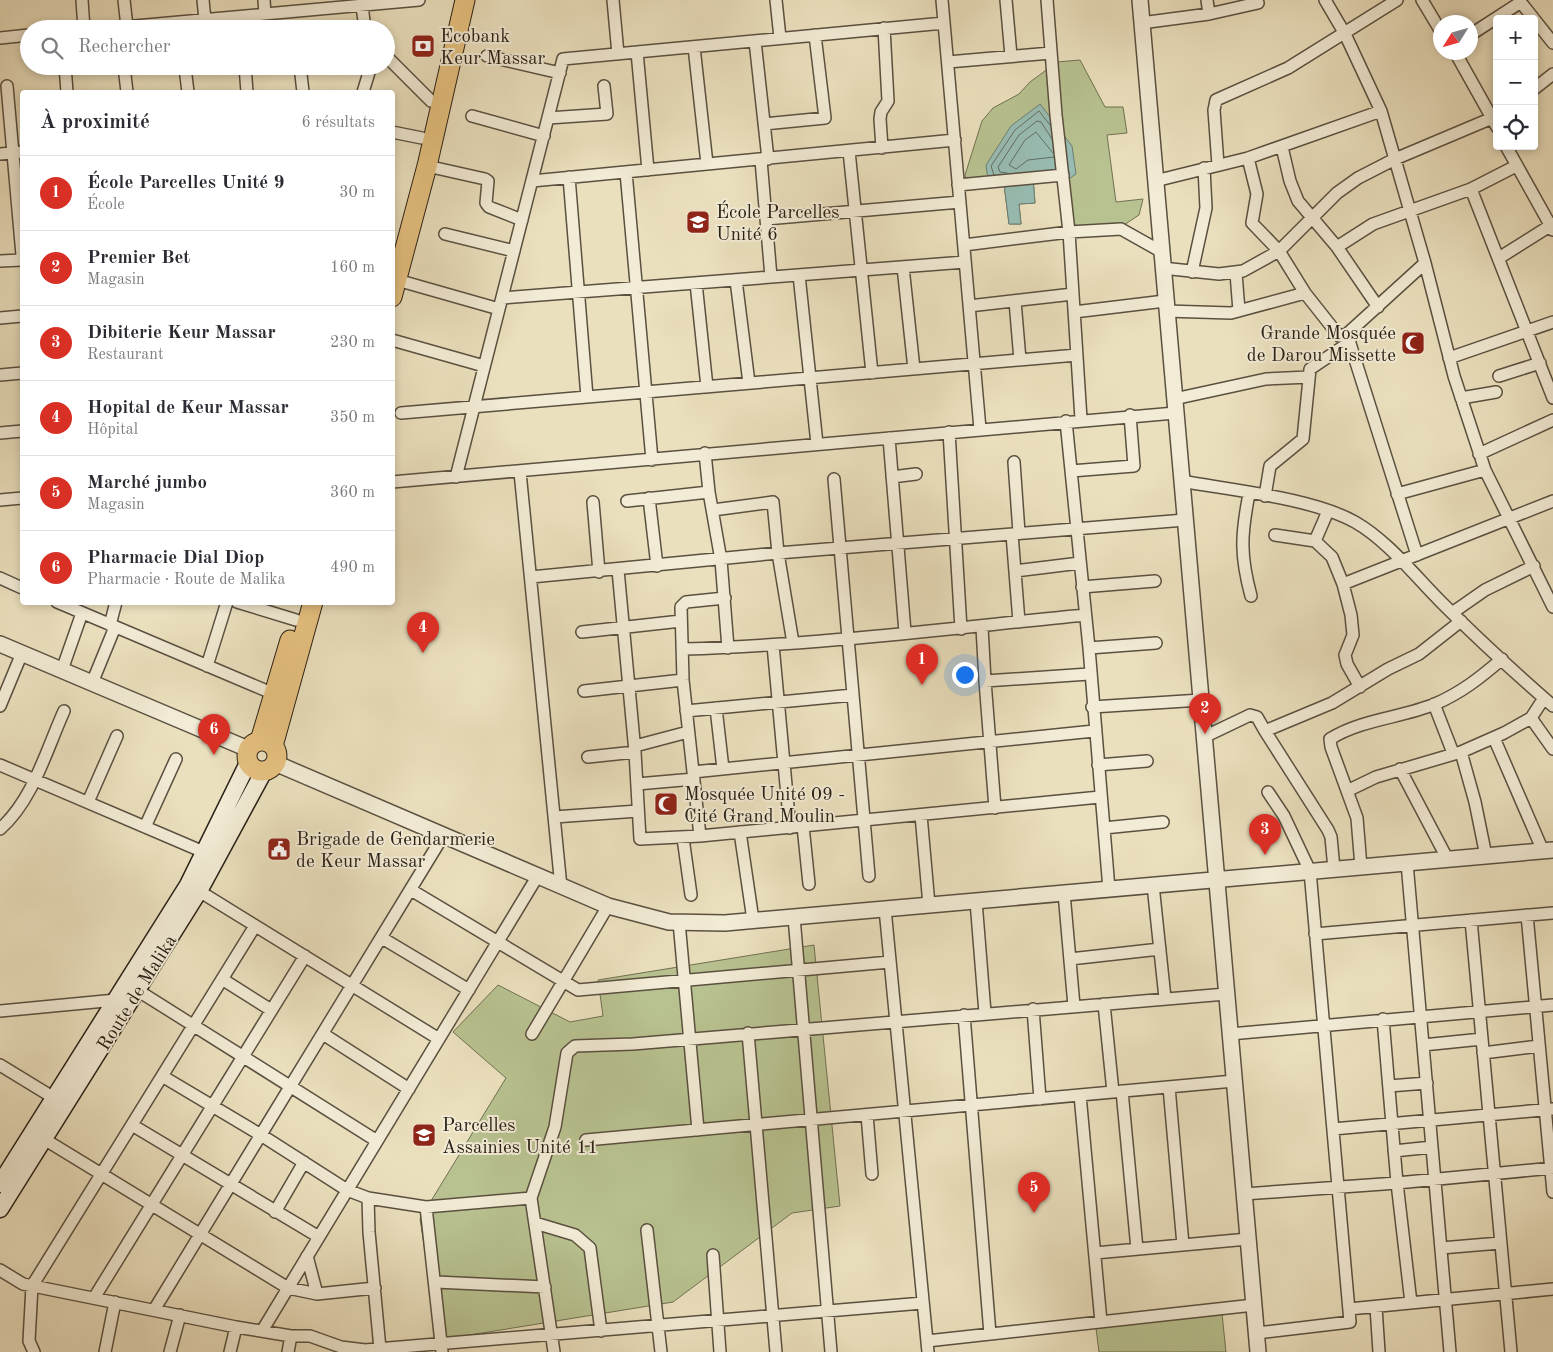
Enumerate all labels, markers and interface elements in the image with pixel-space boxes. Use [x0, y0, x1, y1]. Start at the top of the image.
north arrow [1433, 15, 1478, 60]
map controls [1493, 15, 1538, 150]
button: + [1493, 15, 1538, 60]
search box [20, 20, 395, 75]
place label: Ecobank Keur Massar [440, 28, 546, 69]
bank icon: Ecobank Keur Massar [410, 33, 436, 59]
icon: search [38, 34, 66, 62]
text: Rechercher [78, 38, 171, 57]
button: − [1493, 60, 1538, 105]
button: locate [1493, 105, 1538, 150]
text: À proximité [40, 112, 150, 133]
text: 6 résultats [301, 115, 375, 131]
text: École Parcelles Unité 9 [87, 174, 285, 193]
text: 1 [51, 185, 61, 201]
text: 30 m [339, 185, 375, 201]
text: École [87, 197, 125, 213]
place label: École Parcelles Unité 6 [716, 200, 840, 245]
school or university icon: École Parcelles Unité 6 [685, 209, 711, 235]
text: Premier Bet [87, 249, 190, 268]
text: 2 [51, 260, 61, 276]
text: 160 m [330, 260, 375, 276]
text: Magasin [87, 272, 145, 288]
text: Dibiterie Keur Massar [87, 324, 276, 343]
place label: Grande Mosquée de Darou Missette [1247, 325, 1396, 366]
mosque icon: Grande Mosquée de Darou Missette [1400, 330, 1426, 356]
text: 3 [51, 335, 61, 351]
text: 230 m [330, 335, 375, 351]
text: Restaurant [87, 347, 164, 363]
text: Hopital de Keur Massar [87, 399, 289, 418]
text: 4 [51, 410, 61, 426]
text: 350 m [330, 410, 375, 426]
text: Hôpital [87, 422, 138, 438]
text: Marché jumbo [87, 474, 207, 493]
text: 5 [51, 485, 61, 501]
text: 360 m [330, 485, 375, 501]
text: Magasin [87, 497, 145, 513]
text: Pharmacie Dial Diop [87, 549, 264, 568]
text: 6 [51, 560, 61, 576]
text: 490 m [330, 560, 375, 576]
text: Pharmacie · Route de Malika [87, 572, 286, 588]
pin: 4 [407, 612, 439, 653]
pin: 1 [906, 644, 938, 685]
your location [952, 662, 978, 688]
pin: 2 [1189, 693, 1221, 734]
pin: 6 [198, 714, 230, 755]
place label: Mosquée Unité 09 - Cité Grand Moulin [684, 786, 845, 827]
mosque icon: Mosquée Unité 09 - Cité Grand Moulin [653, 791, 679, 817]
pin: 3 [1249, 814, 1281, 855]
place label: Brigade de Gendarmerie de Keur Massar [296, 831, 495, 872]
public building icon: Brigade de Gendarmerie de Keur Massar [266, 836, 292, 862]
street label: Route de Malika [95, 932, 182, 1055]
place label: Parcelles Assainies Unité 11 [442, 1117, 598, 1158]
school or university icon: Parcelles Assainies Unité 11 [411, 1122, 437, 1148]
pin: 5 [1018, 1172, 1050, 1213]

